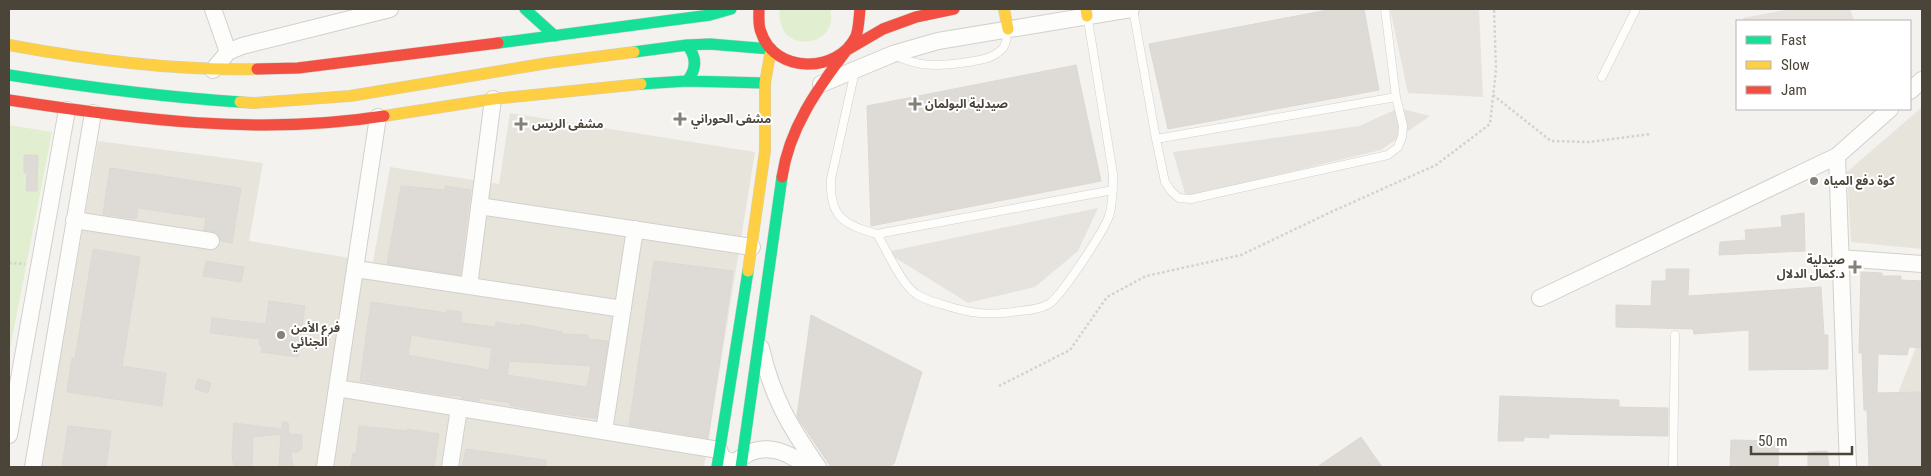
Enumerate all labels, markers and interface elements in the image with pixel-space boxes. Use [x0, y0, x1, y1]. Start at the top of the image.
legend [1736, 20, 1911, 110]
text: Fast [1781, 31, 1806, 49]
text: Slow [1781, 56, 1810, 74]
text: Jam [1781, 81, 1807, 99]
place label: صيدلية البولمان [925, 97, 1008, 111]
marker: صيدلية البولمان [909, 98, 921, 110]
marker: مشفى الحوراني [673, 112, 687, 126]
place label: مشفى الحوراني [691, 112, 771, 129]
marker: مشفى الريس [514, 117, 528, 131]
place label: مشفى الريس [532, 117, 603, 131]
place label: كوة دفع المياه [1824, 174, 1895, 190]
marker: كوة دفع المياه [1808, 175, 1820, 187]
place label: صيدلية د.كمال الدلال [1777, 253, 1845, 281]
marker: صيدلية د.كمال الدلال [1849, 261, 1861, 273]
place label: فرع الأمن الجنائي [291, 321, 340, 352]
marker: فرع الأمن الجنائي [275, 329, 287, 341]
scale bar [1751, 424, 1852, 456]
text: 50 m [1758, 432, 1788, 450]

